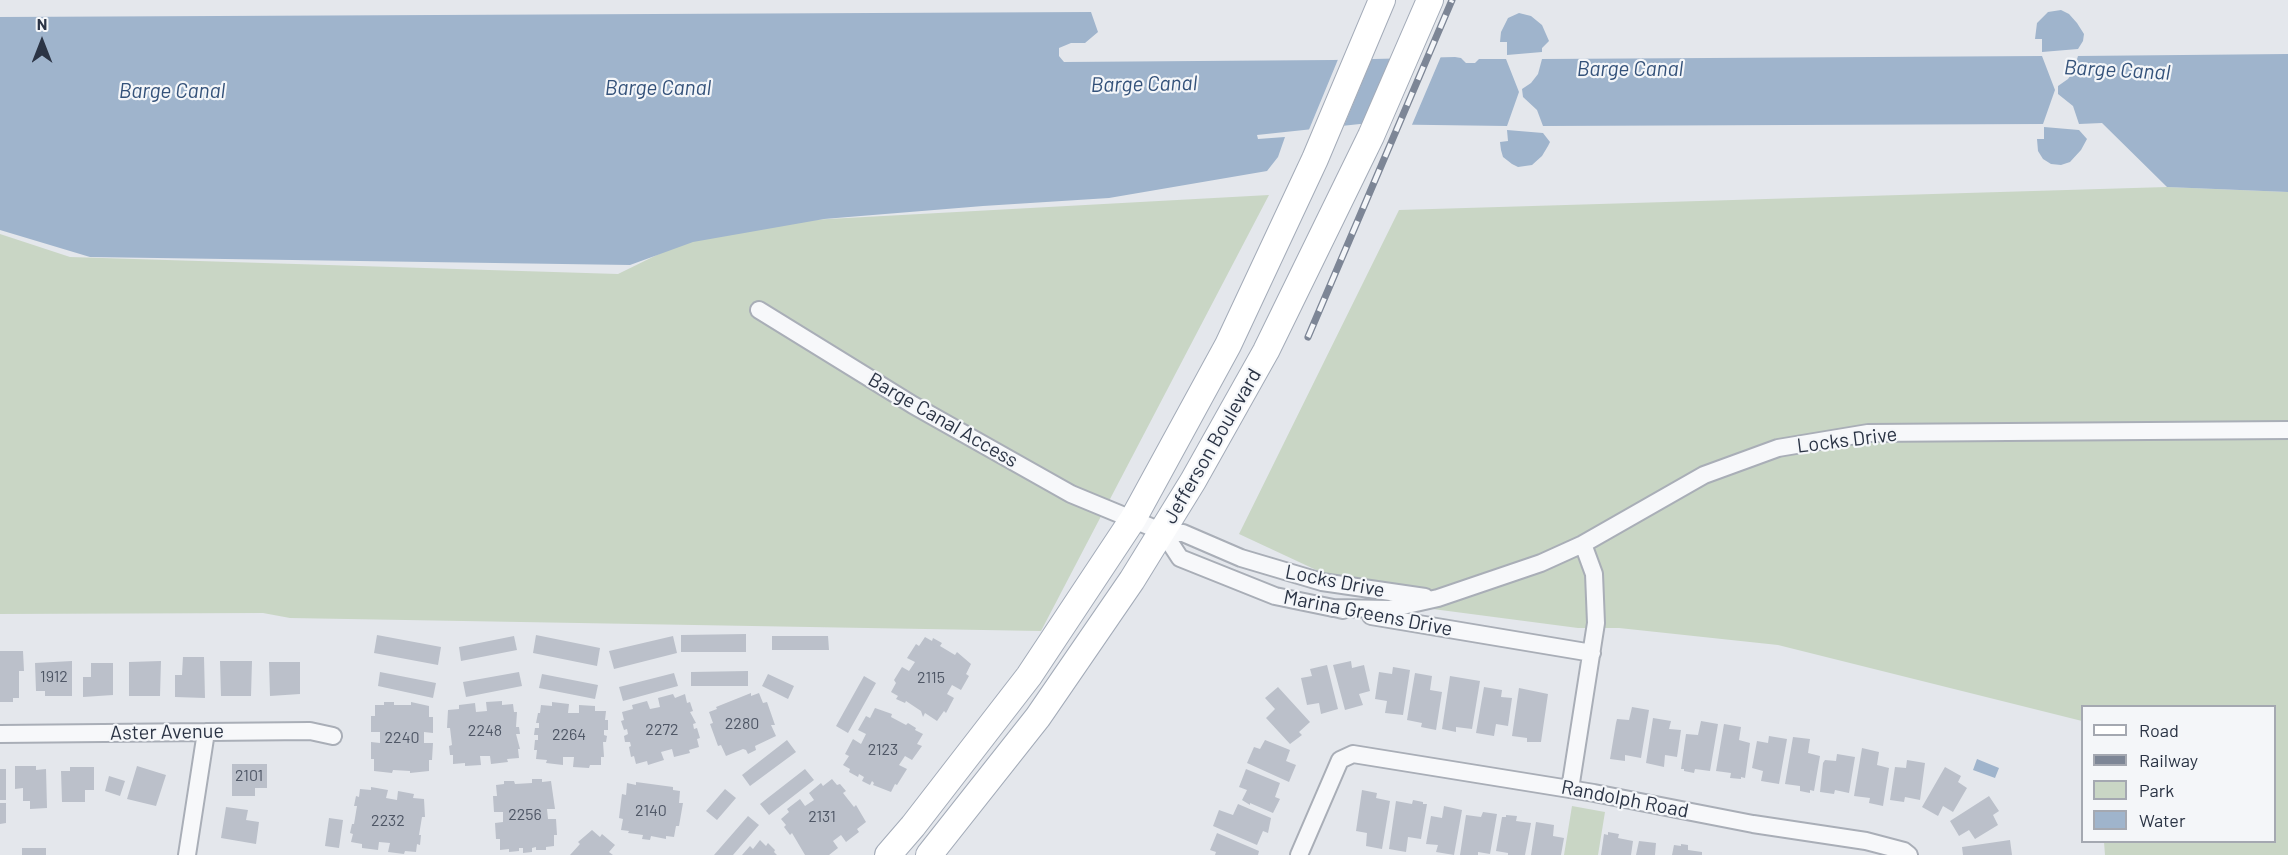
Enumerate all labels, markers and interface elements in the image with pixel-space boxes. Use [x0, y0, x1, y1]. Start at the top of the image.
north arrow [12, 12, 72, 72]
text: N [37, 14, 47, 33]
water label: Barge Canal [2063, 55, 2171, 85]
water label: Barge Canal [1577, 56, 1683, 82]
water label: Barge Canal [1091, 70, 1197, 98]
water label: Barge Canal [605, 75, 711, 101]
water label: Barge Canal [119, 78, 225, 104]
street label: Jefferson Boulevard [1158, 364, 1266, 528]
street label: Barge Canal Access [864, 367, 1022, 473]
street label: Locks Drive [1796, 422, 1898, 458]
street label: Locks Drive [1283, 560, 1387, 602]
street label: Marina Greens Drive [1281, 585, 1455, 641]
house number: 1912 [40, 667, 68, 687]
house number: 2115 [917, 668, 945, 688]
legend [2081, 705, 2276, 843]
house number: 2280 [725, 714, 759, 734]
street label: Aster Avenue [110, 719, 224, 745]
text: Road [2139, 719, 2179, 741]
house number: 2272 [645, 720, 679, 740]
house number: 2248 [468, 721, 502, 741]
house number: 2264 [552, 725, 586, 745]
house number: 2240 [384, 728, 420, 748]
house number: 2123 [868, 740, 898, 760]
text: Railway [2139, 749, 2198, 771]
house number: 2101 [235, 766, 263, 786]
street label: Randolph Road [1559, 775, 1691, 823]
text: Park [2139, 779, 2174, 801]
house number: 2140 [635, 801, 667, 821]
house number: 2256 [508, 805, 542, 825]
house number: 2131 [808, 807, 836, 827]
text: Water [2139, 809, 2186, 831]
house number: 2232 [371, 811, 405, 831]

